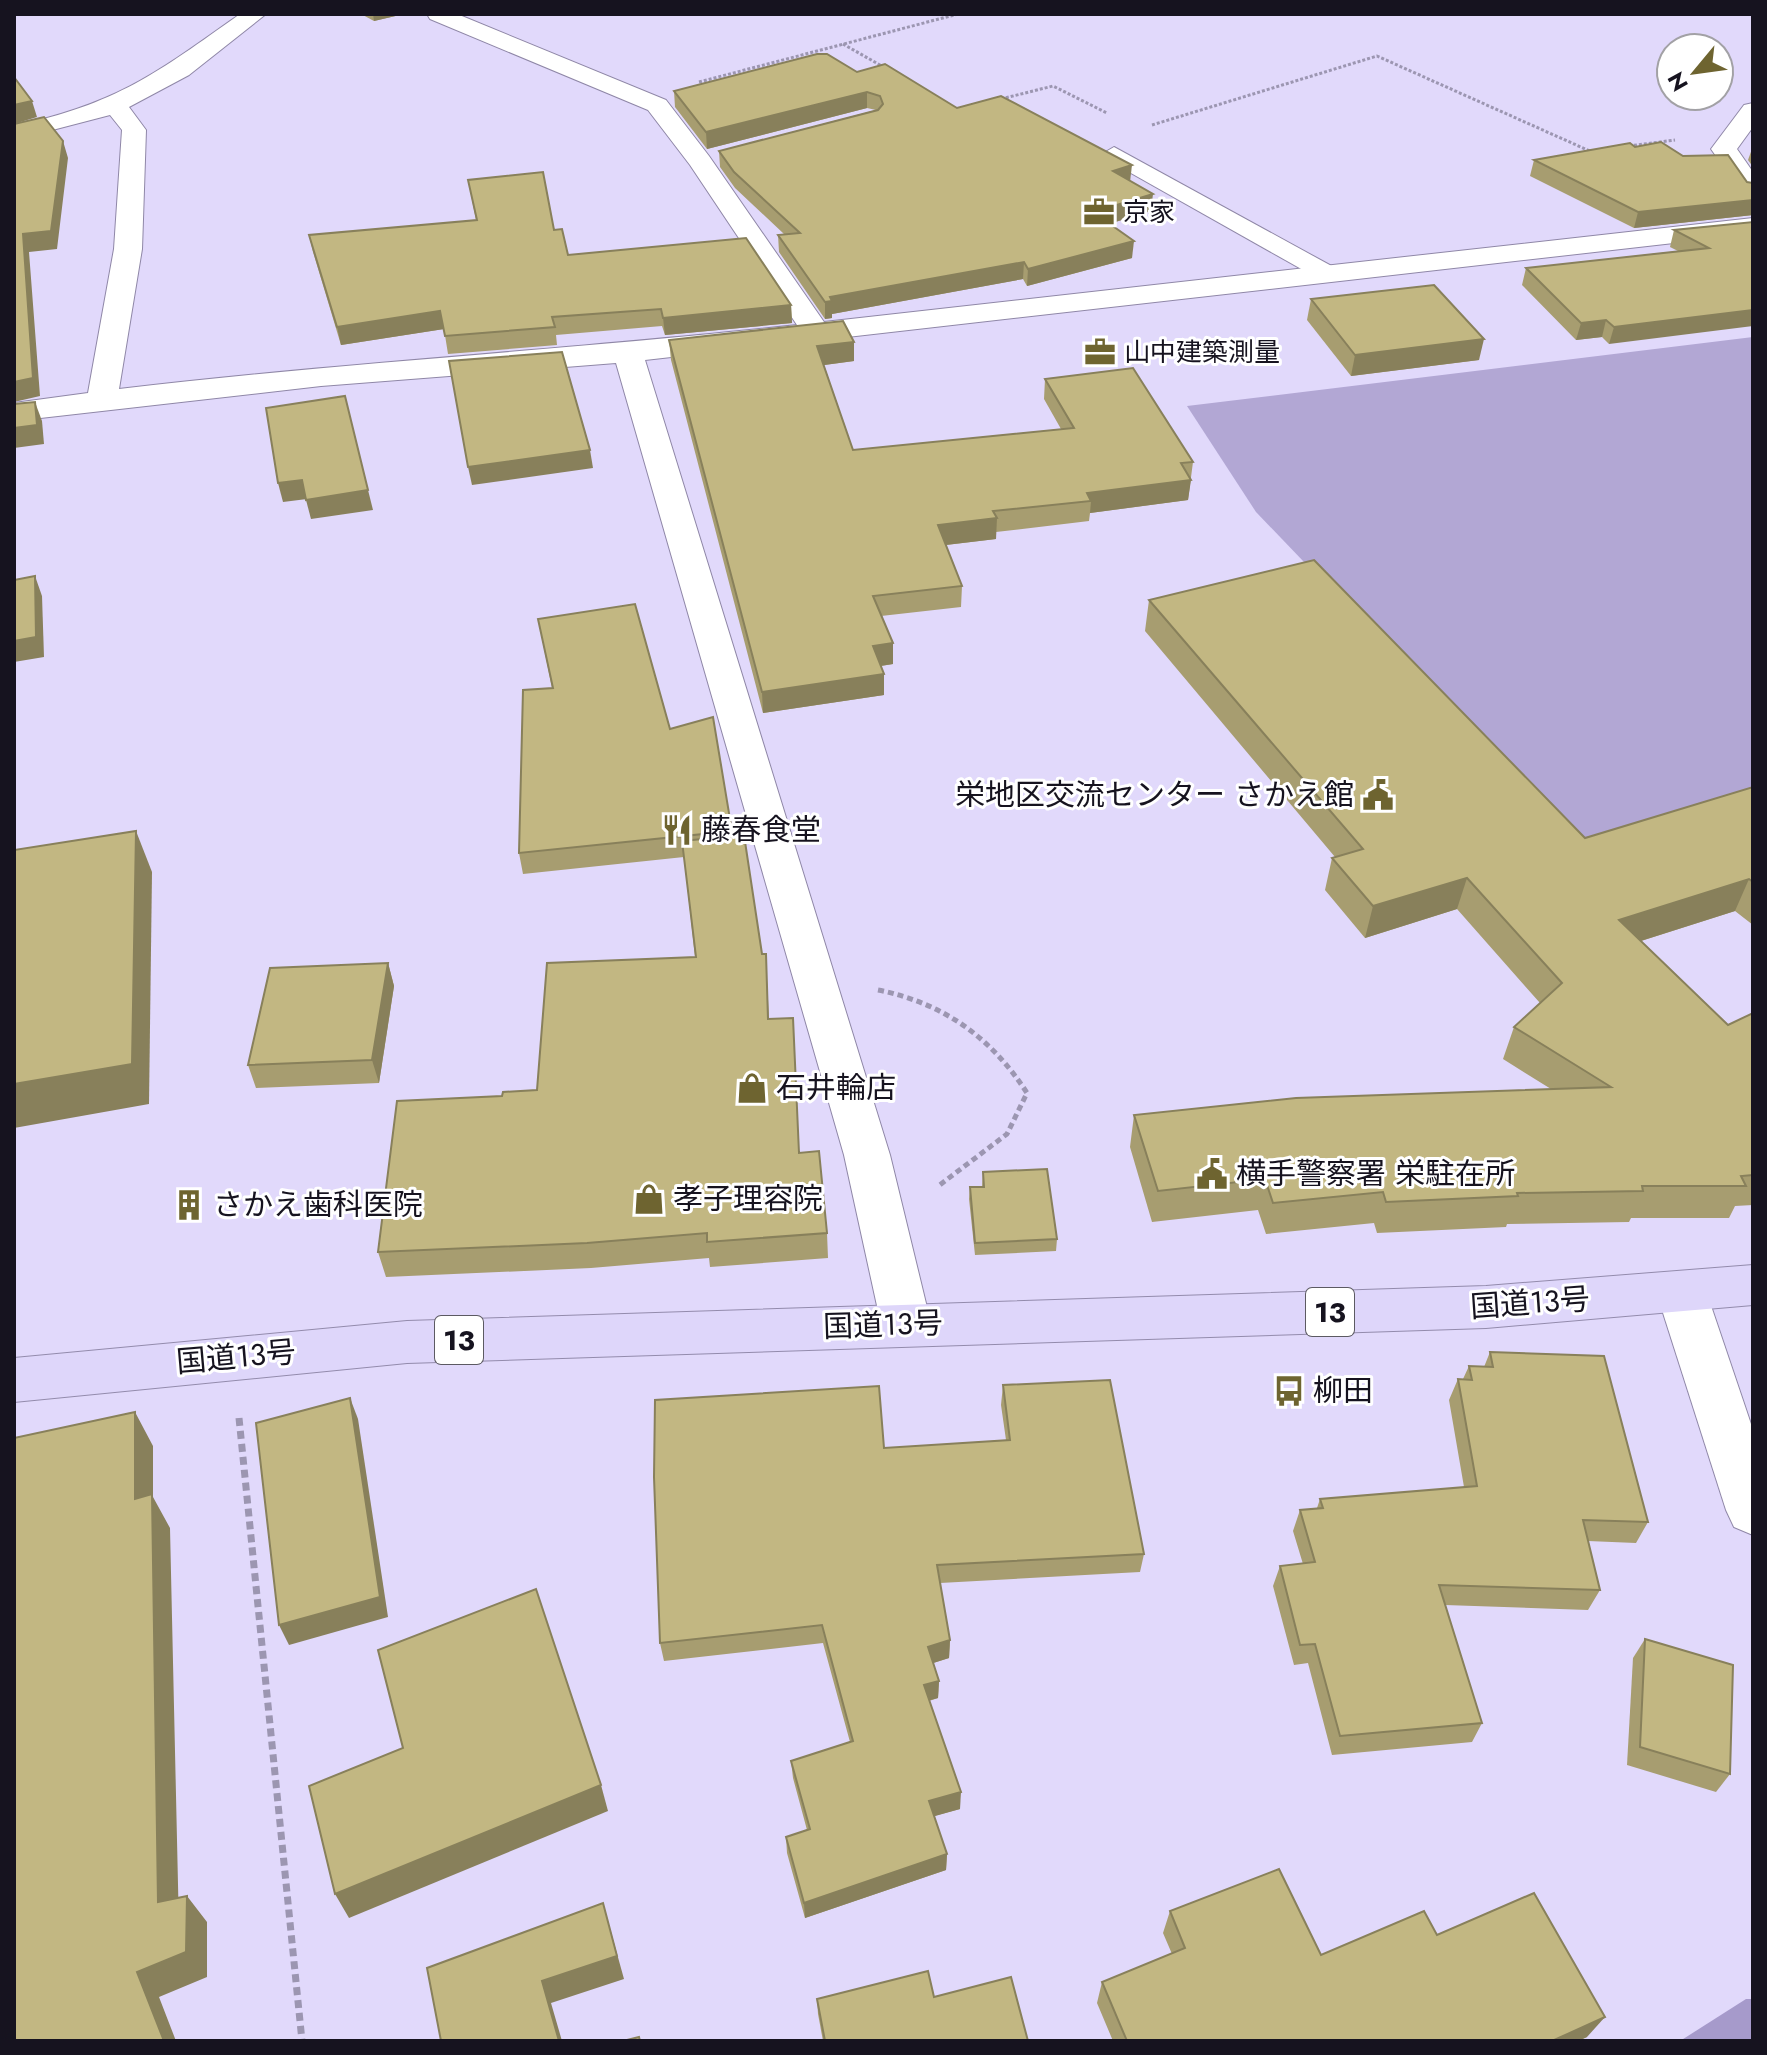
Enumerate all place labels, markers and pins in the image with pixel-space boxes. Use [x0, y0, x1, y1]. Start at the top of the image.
place label: 京家 [1123, 193, 1175, 231]
office icon: 京家 [1082, 195, 1116, 229]
place label: 山中建築測量 [1124, 333, 1280, 371]
office icon: 山中建築測量 [1083, 335, 1117, 369]
place label: 栄地区交流センター さかえ館 [955, 773, 1354, 816]
public building icon: 栄地区交流センター さかえ館 [1361, 778, 1395, 812]
place label: 藤春食堂 [701, 808, 821, 851]
restaurant icon: 藤春食堂 [660, 813, 694, 847]
place label: 石井輪店 [776, 1066, 896, 1109]
shop icon: 石井輪店 [735, 1071, 769, 1105]
place label: 横手警察署 栄駐在所 [1236, 1152, 1515, 1195]
public building icon: 横手警察署 栄駐在所 [1195, 1157, 1229, 1191]
place label: 孝子理容院 [673, 1177, 823, 1220]
shop icon: 孝子理容院 [632, 1182, 666, 1216]
place label: さかえ歯科医院 [213, 1183, 423, 1226]
building icon: さかえ歯科医院 [172, 1188, 206, 1222]
place label: 柳田 [1313, 1369, 1373, 1412]
bus stop icon: 柳田 [1272, 1374, 1306, 1408]

